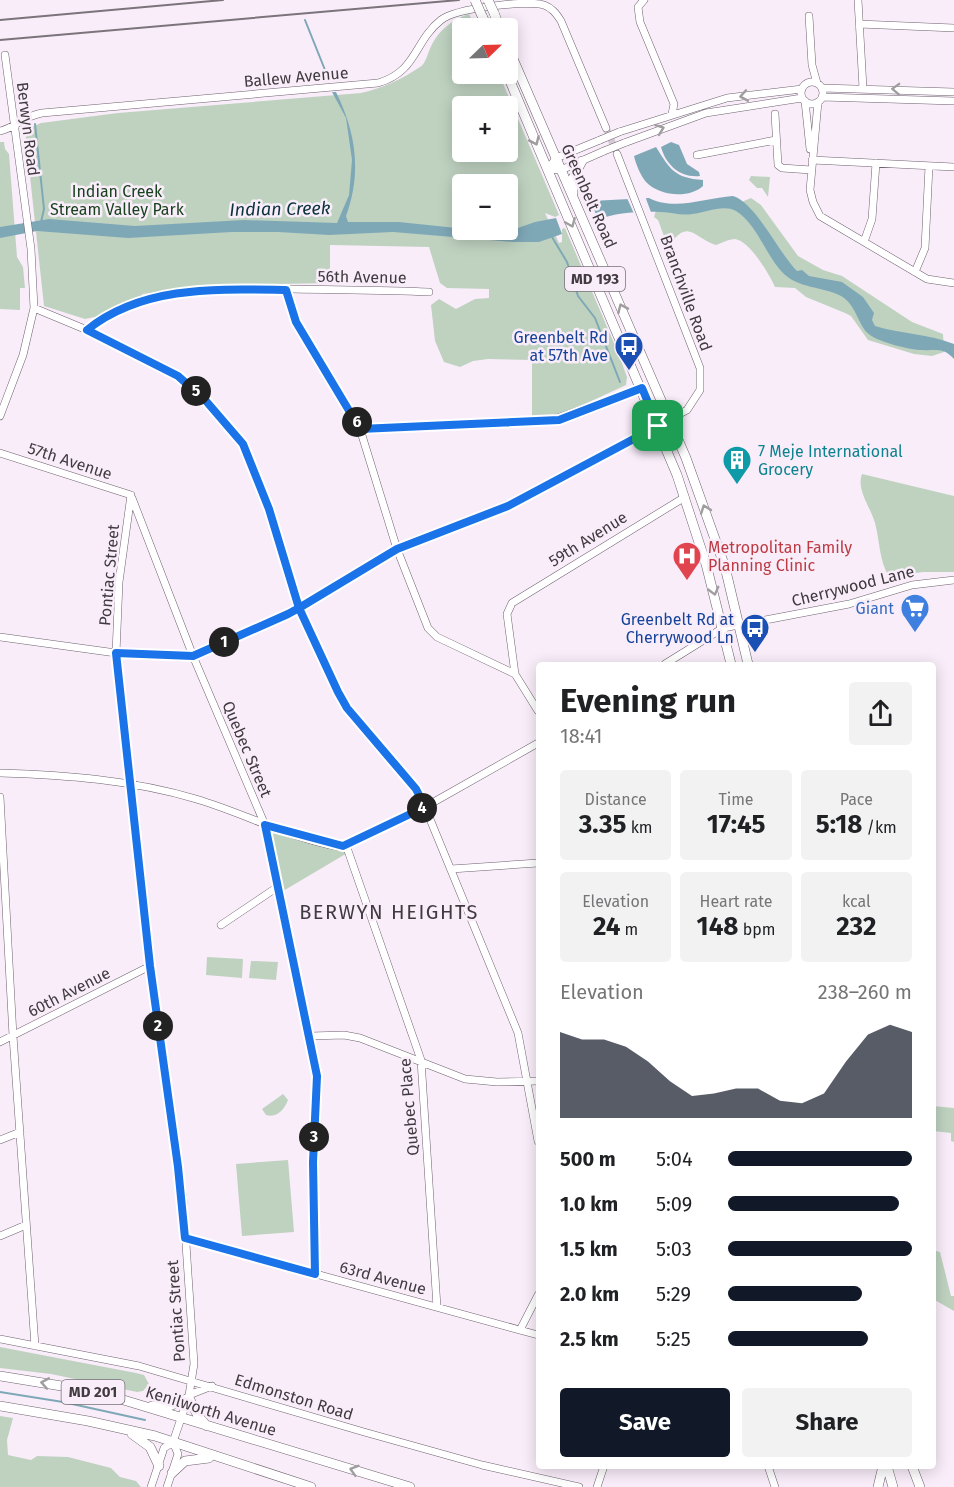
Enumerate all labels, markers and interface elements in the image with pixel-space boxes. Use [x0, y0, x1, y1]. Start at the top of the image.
north arrow [452, 18, 518, 84]
map controls [452, 18, 518, 240]
street label: Ballew Avenue [243, 63, 349, 91]
street label: Berwyn Road [13, 81, 43, 177]
one-way arrow [891, 83, 900, 95]
one-way arrow [739, 89, 748, 101]
button: + [452, 96, 518, 162]
one-way arrow [654, 123, 665, 136]
one-way arrow [528, 134, 540, 145]
street label: Greenbelt Road [557, 141, 621, 251]
button: − [452, 174, 518, 240]
park label: Indian Creek Stream Valley Park [50, 182, 185, 219]
water label: Indian Creek [229, 197, 331, 221]
one-way arrow [564, 216, 576, 227]
street label: Branchville Road [656, 232, 716, 354]
street label: 56th Avenue [317, 267, 407, 287]
road number: MD 193 [565, 267, 625, 291]
one-way arrow [617, 304, 629, 315]
place label: Greenbelt Rd at 57th Ave [513, 328, 608, 365]
bus stop icon: Greenbelt Rd at 57th Ave [613, 330, 645, 372]
pin: 5 [181, 376, 211, 406]
text: 5 [192, 381, 200, 400]
pin [632, 400, 683, 451]
pin: 6 [342, 407, 372, 437]
icon: arrive [641, 409, 674, 442]
text: 6 [352, 412, 362, 431]
street label: 57th Avenue [26, 438, 114, 484]
place label: 7 Meje International Grocery [758, 442, 903, 479]
building icon: 7 Meje International Grocery [721, 444, 753, 486]
one-way arrow [700, 504, 713, 515]
street label: 59th Avenue [545, 507, 631, 571]
street label: Pontiac Street [95, 523, 123, 627]
place label: Metropolitan Family Planning Clinic [708, 538, 852, 575]
hospital icon: Metropolitan Family Planning Clinic [671, 540, 703, 582]
street label: Cherrywood Lane [790, 562, 916, 610]
one-way arrow [706, 586, 719, 596]
supermarket icon: Giant [899, 592, 931, 634]
place label: Giant [856, 599, 894, 618]
place label: Greenbelt Rd at Cherrywood Ln [621, 610, 734, 647]
bus stop icon: Greenbelt Rd at Cherrywood Ln [739, 612, 771, 654]
pin: 1 [209, 627, 239, 657]
text: 1 [220, 632, 228, 651]
text: Evening run [560, 681, 736, 721]
button: share [849, 682, 912, 745]
street label: Quebec Street [218, 698, 276, 800]
text: 18:41 [560, 724, 603, 748]
text: Distance [585, 790, 647, 809]
text: Time [718, 790, 754, 809]
text: Pace [840, 790, 873, 809]
pin: 4 [407, 793, 437, 823]
text: 4 [417, 798, 427, 817]
text: 3.35 [579, 809, 626, 840]
text: 17:45 [707, 809, 765, 840]
text: 5:18 [816, 809, 862, 840]
text: km [626, 818, 653, 837]
text: /km [862, 818, 897, 837]
text: Elevation [582, 892, 649, 911]
text: Heart rate [700, 892, 772, 911]
text: kcal [842, 892, 871, 911]
district label: BERWYN HEIGHTS [299, 900, 479, 924]
text: 24 [593, 911, 620, 942]
text: 148 [697, 911, 738, 942]
text: 232 [836, 911, 876, 942]
text: m [620, 920, 638, 939]
text: bpm [738, 920, 775, 939]
street label: 60th Avenue [25, 963, 113, 1021]
text: Elevation [560, 980, 644, 1004]
text: 238–260 m [818, 980, 912, 1004]
pin: 2 [143, 1011, 173, 1041]
text: 2 [154, 1016, 162, 1035]
street label: Quebec Place [395, 1058, 423, 1156]
pin: 3 [299, 1122, 329, 1152]
text: 3 [310, 1127, 318, 1146]
text: 500 m [560, 1147, 616, 1171]
text: 5:04 [656, 1147, 693, 1171]
text: 1.0 km [560, 1192, 618, 1216]
text: 5:09 [656, 1192, 692, 1216]
text: 1.5 km [560, 1237, 618, 1261]
text: 5:03 [656, 1237, 692, 1261]
street label: 63rd Avenue [338, 1257, 428, 1299]
street label: Pontiac Street [163, 1259, 189, 1362]
text: 2.0 km [560, 1282, 619, 1306]
text: 5:29 [656, 1282, 691, 1306]
text: 2.5 km [560, 1327, 619, 1351]
text: 5:25 [656, 1327, 691, 1351]
street label: Edmonston Road [232, 1370, 356, 1424]
one-way arrow [40, 1377, 50, 1390]
road number: MD 201 [62, 1380, 124, 1404]
street label: Kenilworth Avenue [143, 1382, 279, 1440]
button: Save [560, 1388, 730, 1457]
button: Share [742, 1388, 912, 1457]
one-way arrow [349, 1465, 360, 1477]

